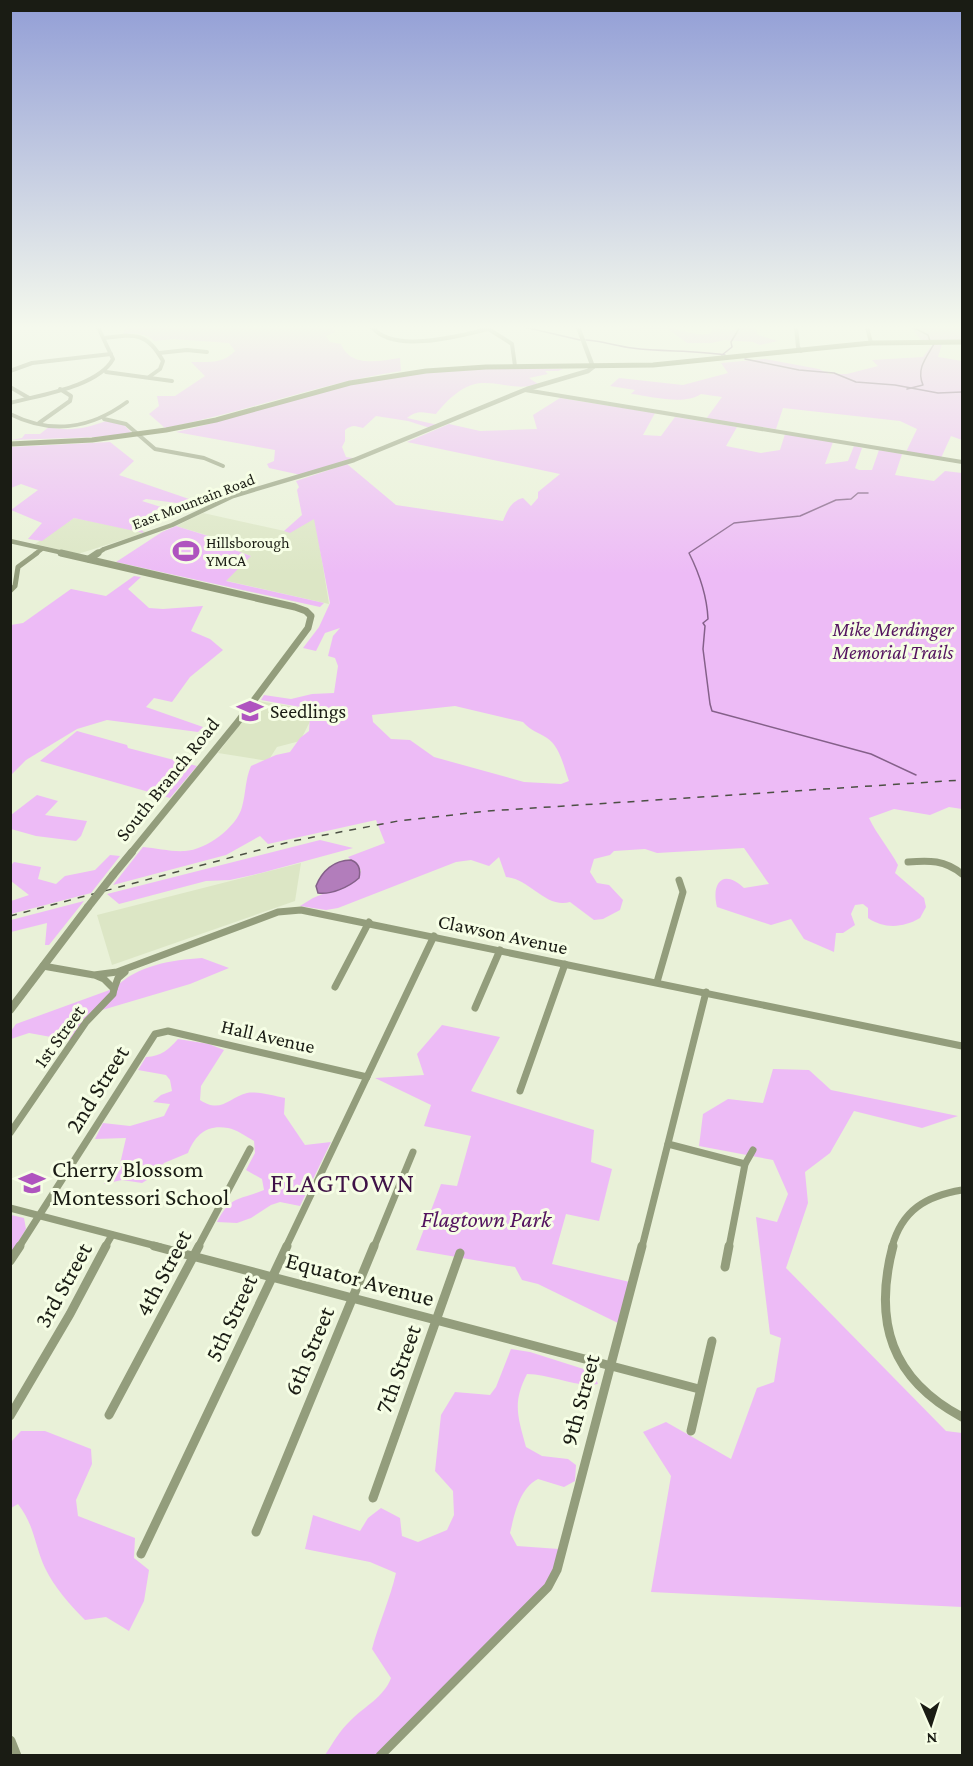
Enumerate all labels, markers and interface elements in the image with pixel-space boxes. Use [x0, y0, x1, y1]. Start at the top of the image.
street label: East Mountain Road [130, 470, 257, 533]
place label: Hillsborough YMCA [206, 534, 290, 569]
sports icon: Hillsborough YMCA [171, 536, 201, 566]
park label: Mike Merdinger Memorial Trails [831, 618, 955, 663]
school or university icon: Seedlings [235, 696, 265, 726]
place label: Seedlings [270, 700, 346, 723]
street label: South Branch Road [111, 713, 224, 845]
street label: Clawson Avenue [436, 910, 570, 959]
street label: 1st Street [29, 1000, 89, 1071]
street label: Hall Avenue [219, 1015, 317, 1058]
street label: 2nd Street [59, 1039, 134, 1137]
place label: Cherry Blossom Montessori School [52, 1155, 229, 1210]
school or university icon: Cherry Blossom Montessori School [17, 1168, 47, 1198]
district label: FLAGTOWN [270, 1168, 416, 1198]
park label: Flagtown Park [421, 1205, 553, 1232]
street label: 4th Street [129, 1224, 197, 1321]
street label: 3rd Street [28, 1237, 97, 1332]
street label: Equator Avenue [283, 1246, 437, 1311]
street label: 5th Street [199, 1269, 263, 1366]
street label: 6th Street [278, 1301, 340, 1399]
street label: 7th Street [369, 1320, 426, 1417]
street label: 9th Street [554, 1350, 605, 1449]
north arrow [901, 1694, 961, 1754]
text: N [926, 1730, 938, 1747]

